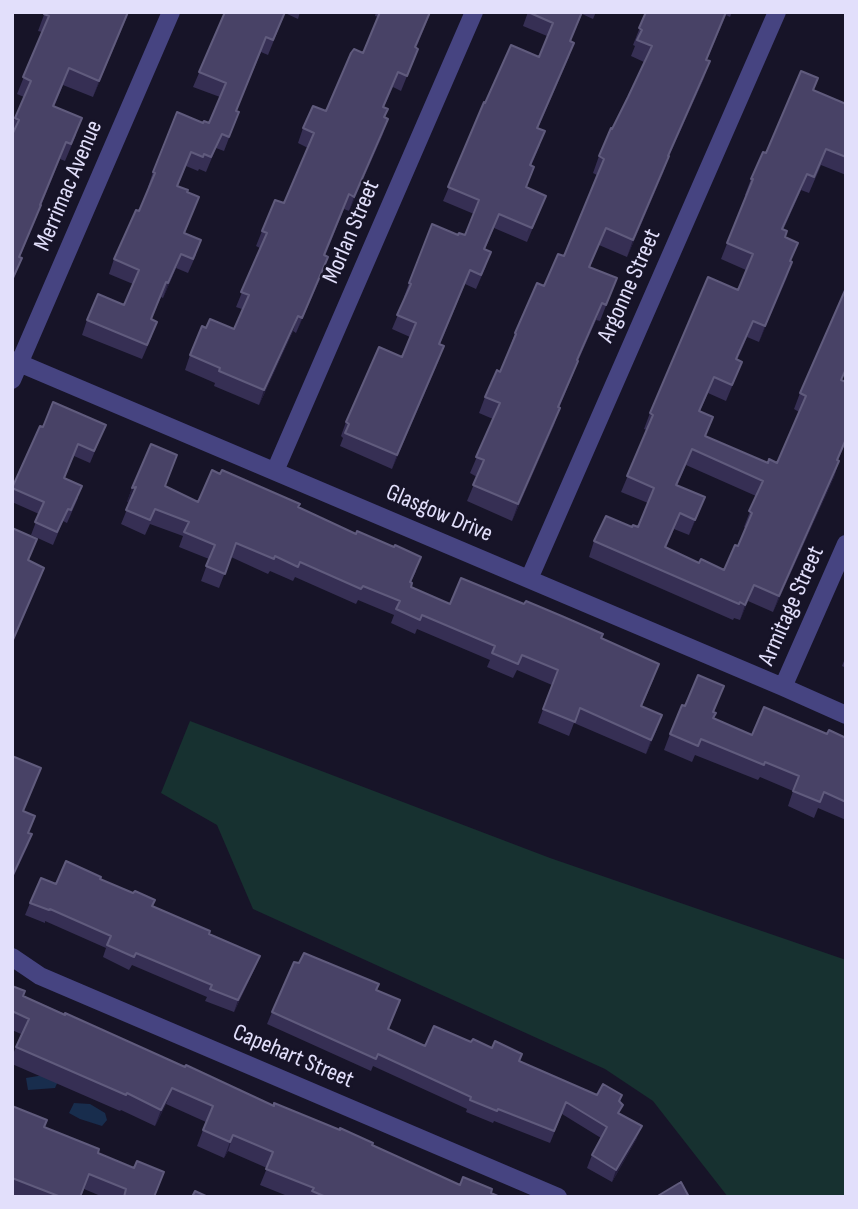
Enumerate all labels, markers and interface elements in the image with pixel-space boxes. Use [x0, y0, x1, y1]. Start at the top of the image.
street label: Merrimac Avenue [29, 116, 109, 256]
street label: Morlan Street [317, 176, 387, 288]
street label: Argonne Street [592, 225, 668, 347]
street label: Glasgow Drive [381, 479, 497, 549]
street label: Armitage Street [753, 542, 831, 670]
street label: Capehart Street [228, 1019, 358, 1095]

